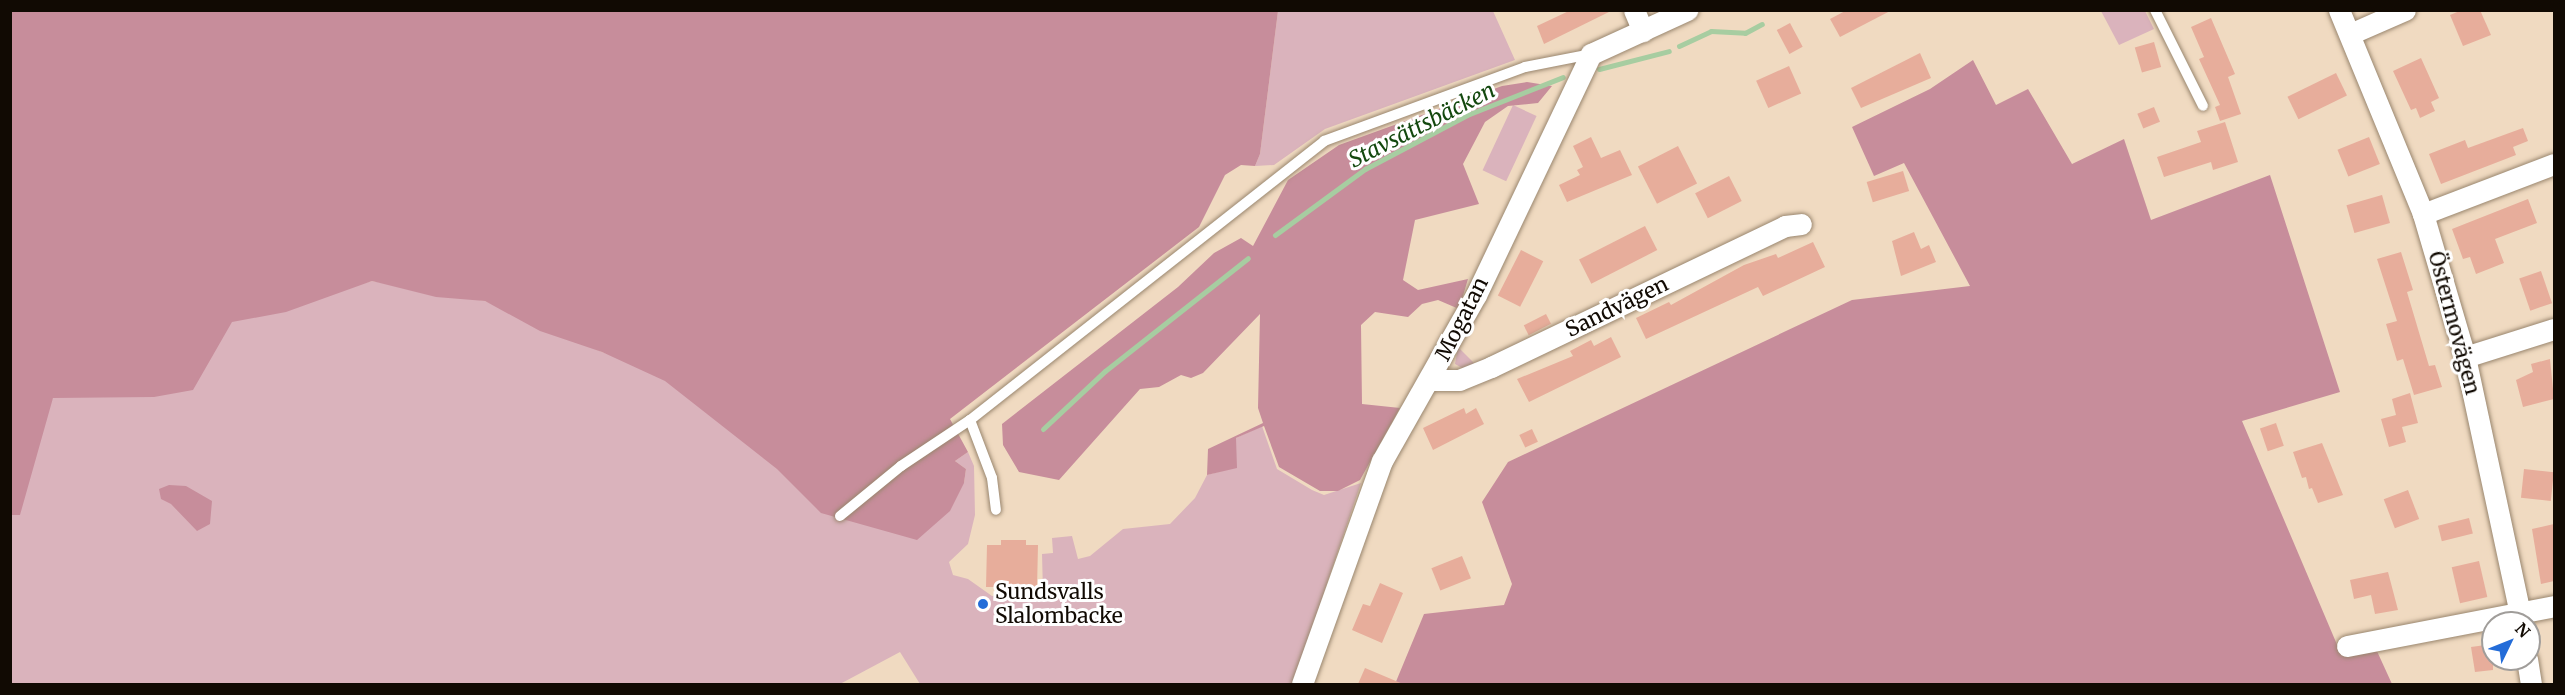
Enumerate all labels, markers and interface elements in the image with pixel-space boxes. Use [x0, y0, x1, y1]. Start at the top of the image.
water label: Stavsättsbäcken [1345, 77, 1499, 173]
street label: Östermovägen [2423, 249, 2485, 397]
street label: Sandvägen [1562, 271, 1672, 343]
street label: Mogatan [1430, 273, 1494, 365]
place label: Sundsvalls Slalombacke [995, 579, 1123, 629]
marker: Sundsvalls Slalombacke [976, 597, 990, 611]
north arrow [2481, 611, 2541, 671]
text: N [2511, 619, 2534, 642]

